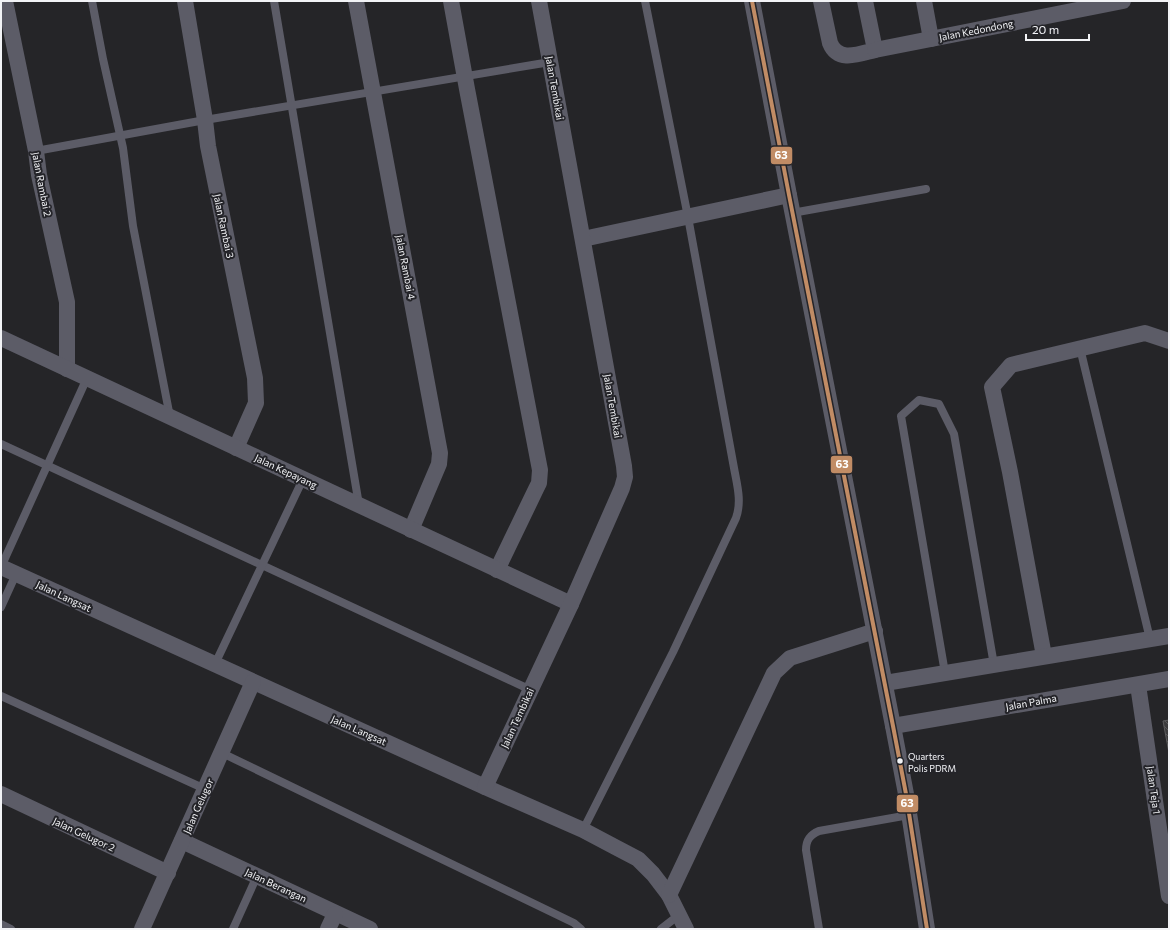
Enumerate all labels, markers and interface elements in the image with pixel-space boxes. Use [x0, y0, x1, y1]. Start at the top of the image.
scale bar [1026, 16, 1089, 42]
street label: Jalan Kedondong [938, 17, 1015, 43]
text: 20 m [1032, 22, 1059, 36]
street label: Jalan Tembikai [543, 55, 567, 121]
line badge: 63 [770, 146, 793, 165]
text: 63 [774, 148, 788, 161]
street label: Jalan Rambai 2 [30, 151, 54, 218]
street label: Jalan Rambai 3 [211, 193, 237, 260]
street label: Jalan Rambai 4 [394, 234, 418, 300]
street label: Jalan Tembikai [601, 373, 625, 439]
street label: Jalan Kepayang [253, 451, 320, 491]
line badge: 63 [830, 455, 853, 474]
text: 63 [835, 457, 849, 470]
street label: Jalan Langsat [34, 578, 94, 614]
street label: Jalan Tembikai [498, 686, 536, 750]
street label: Jalan Palma [1005, 692, 1057, 712]
street label: Jalan Langsat [329, 712, 389, 748]
place label: Quarters Polis PDRM [908, 751, 957, 774]
marker: Quarters Polis PDRM [895, 756, 905, 766]
street label: Jalan Teja 1 [1145, 765, 1163, 815]
street label: Jalan Gelugor [180, 776, 216, 836]
line badge: 63 [896, 794, 919, 813]
text: 63 [900, 796, 914, 809]
street label: Jalan Gelugor 2 [51, 814, 117, 854]
street label: Jalan Berangan [243, 866, 309, 904]

